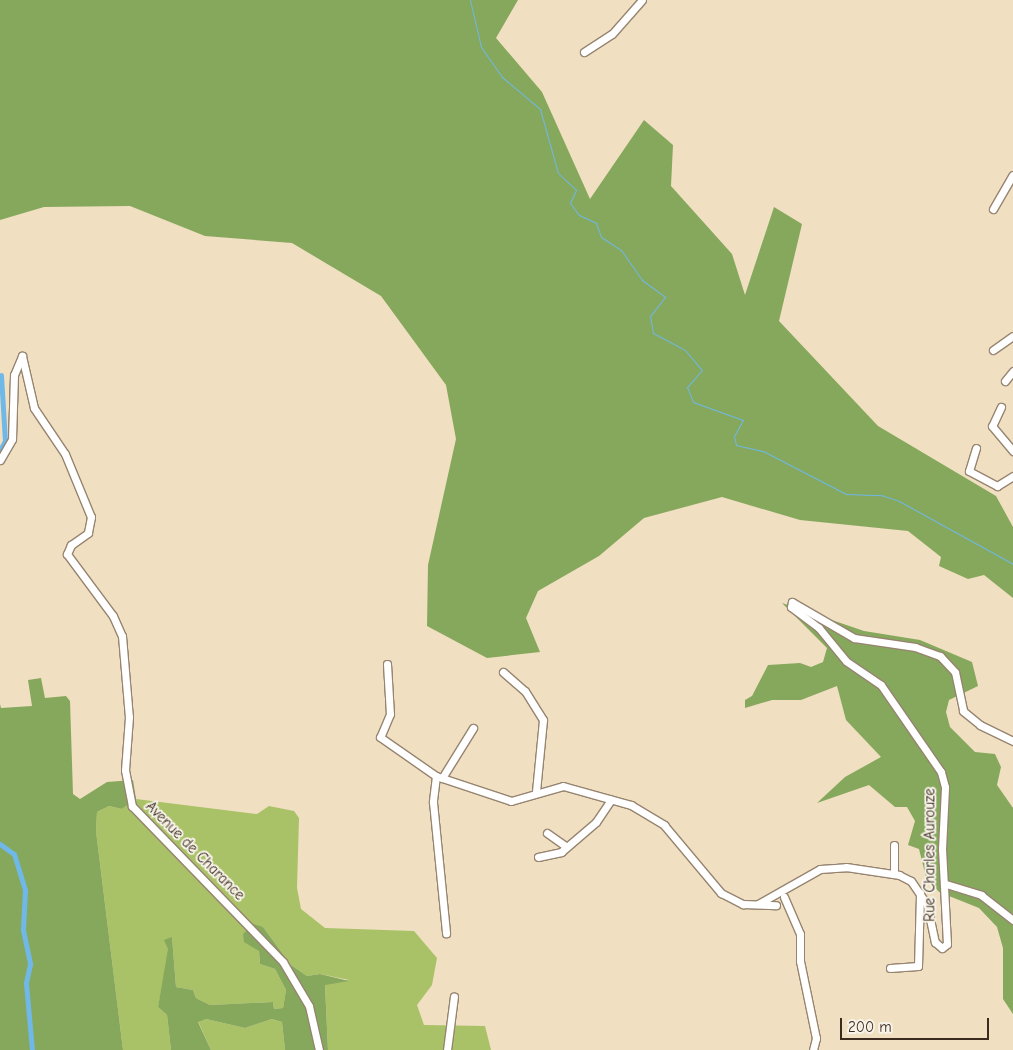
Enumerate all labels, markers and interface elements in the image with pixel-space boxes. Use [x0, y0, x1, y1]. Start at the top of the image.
street label: Rue Charles Aurouze [921, 788, 939, 922]
street label: Avenue de Charance [142, 798, 248, 904]
scale bar [843, 1008, 992, 1040]
text: 200 m [848, 1018, 892, 1036]

